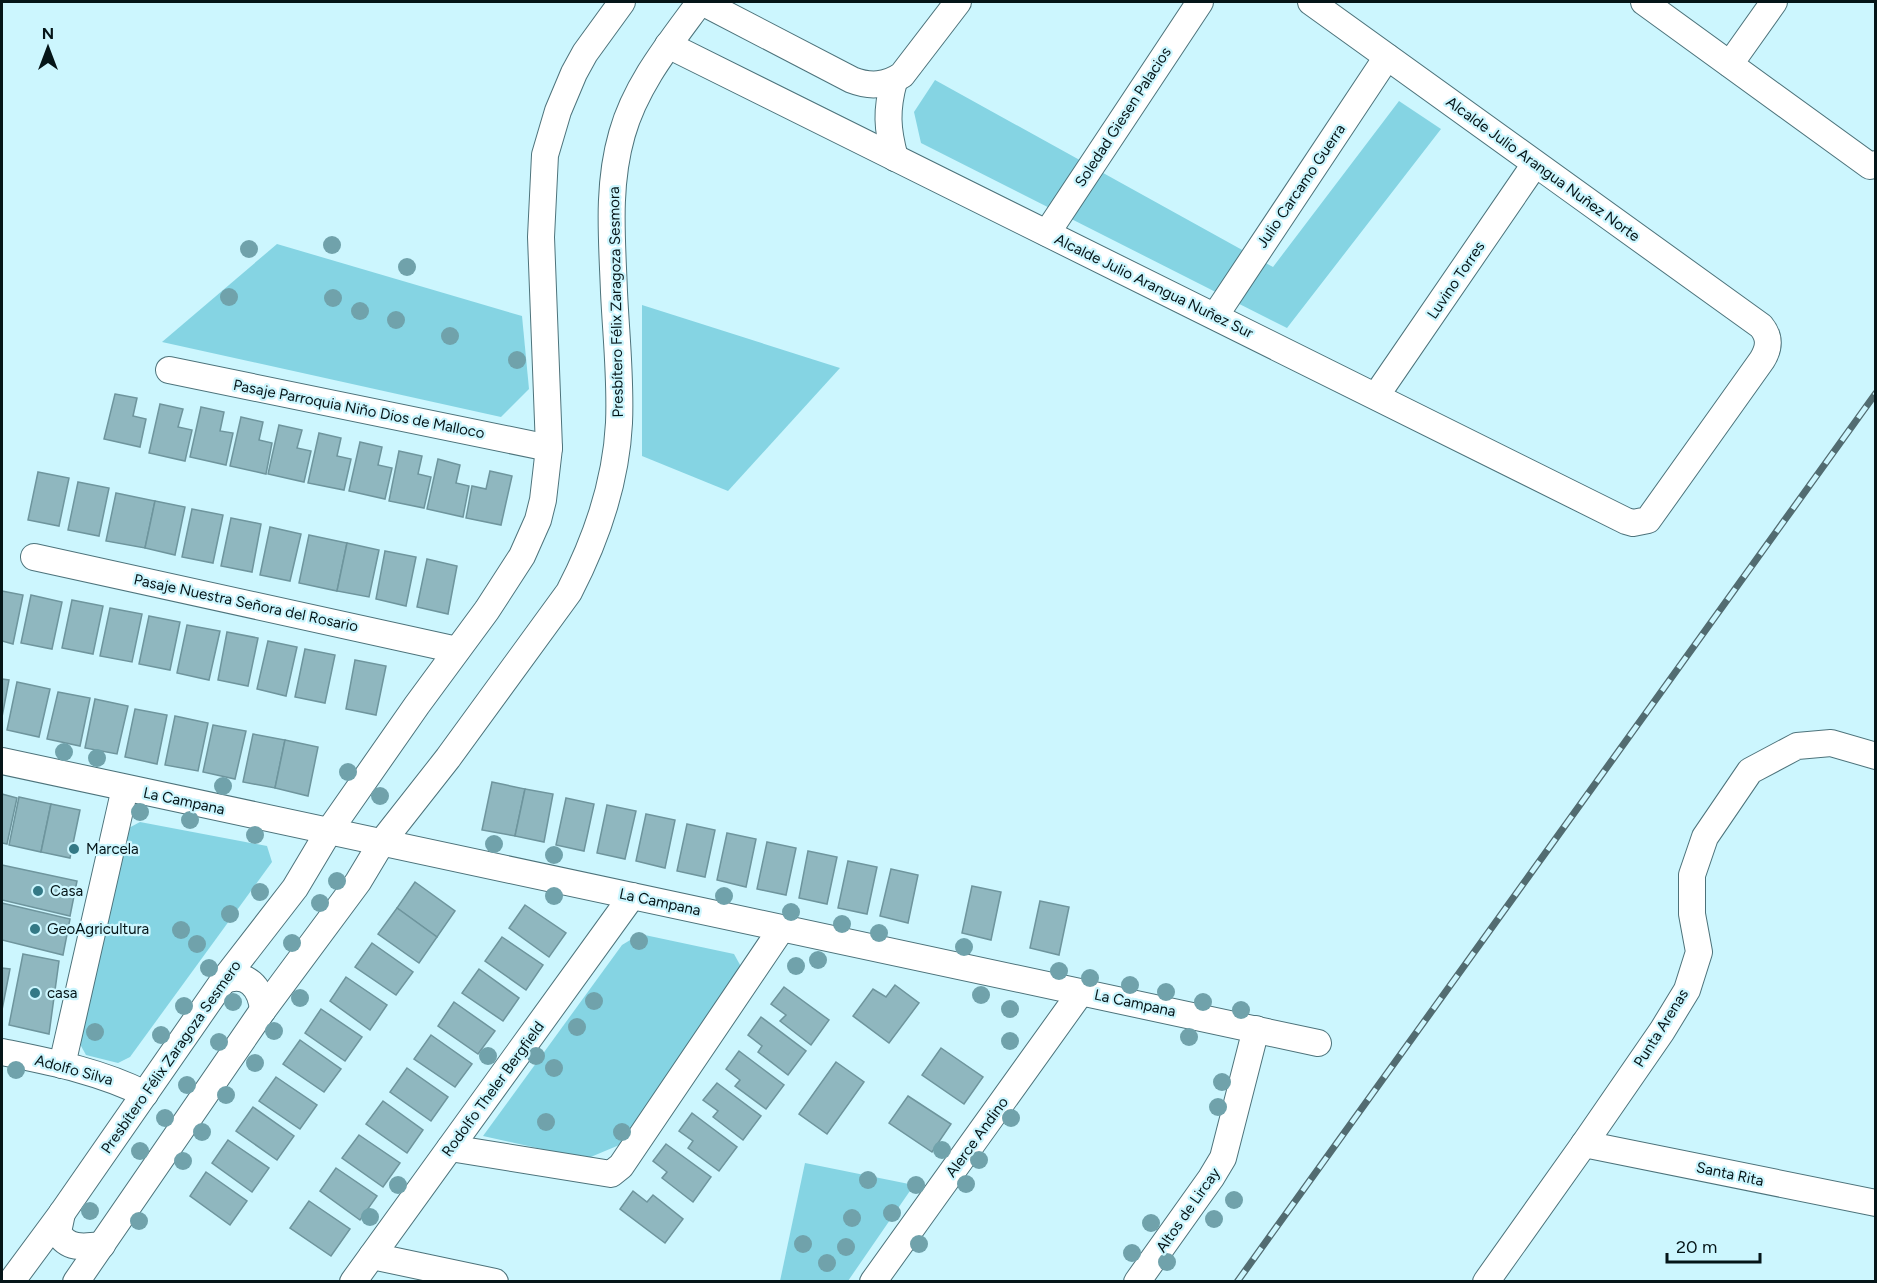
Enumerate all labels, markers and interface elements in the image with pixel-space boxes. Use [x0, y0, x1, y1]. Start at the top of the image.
north arrow [18, 18, 78, 78]
text: N [42, 24, 54, 43]
street label: Soledad Giesen Palacios [1071, 44, 1175, 190]
street label: Alcalde Julio Arangua Nuñez Norte [1443, 93, 1643, 245]
street label: Julio Carcamo Guerra [1253, 121, 1349, 251]
street label: Presbítero Félix Zaragoza Sesmora [605, 186, 627, 418]
street label: Alcalde Julio Arangua Nuñez Sur [1052, 230, 1256, 342]
street label: Luvino Torres [1423, 238, 1489, 322]
street label: Pasaje Parroquia Niño Dios de Malloco [232, 376, 487, 442]
street label: Pasaje Nuestra Señora del Rosario [132, 570, 360, 636]
street label: La Campana [142, 784, 226, 818]
place label: Marcela [86, 840, 139, 858]
marker: Marcela [67, 842, 81, 856]
place label: Casa [50, 882, 83, 900]
marker: Casa [31, 884, 45, 898]
street label: La Campana [618, 885, 702, 919]
place label: GeoAgricultura [47, 920, 149, 938]
marker: GeoAgricultura [28, 922, 42, 936]
street label: Presbítero Félix Zaragoza Sesmero [97, 957, 245, 1157]
place label: casa [47, 984, 77, 1002]
marker: casa [28, 986, 42, 1000]
street label: La Campana [1093, 986, 1177, 1020]
street label: Punta Arenas [1630, 986, 1692, 1070]
street label: Rodolfo Theler Bergfield [438, 1018, 548, 1160]
street label: Adolfo Silva [33, 1051, 115, 1089]
street label: Alerce Andino [942, 1093, 1012, 1181]
street label: Santa Rita [1695, 1158, 1765, 1190]
street label: Altos de Lircay [1152, 1164, 1224, 1256]
scale bar [1667, 1226, 1760, 1264]
text: 20 m [1676, 1236, 1717, 1258]

